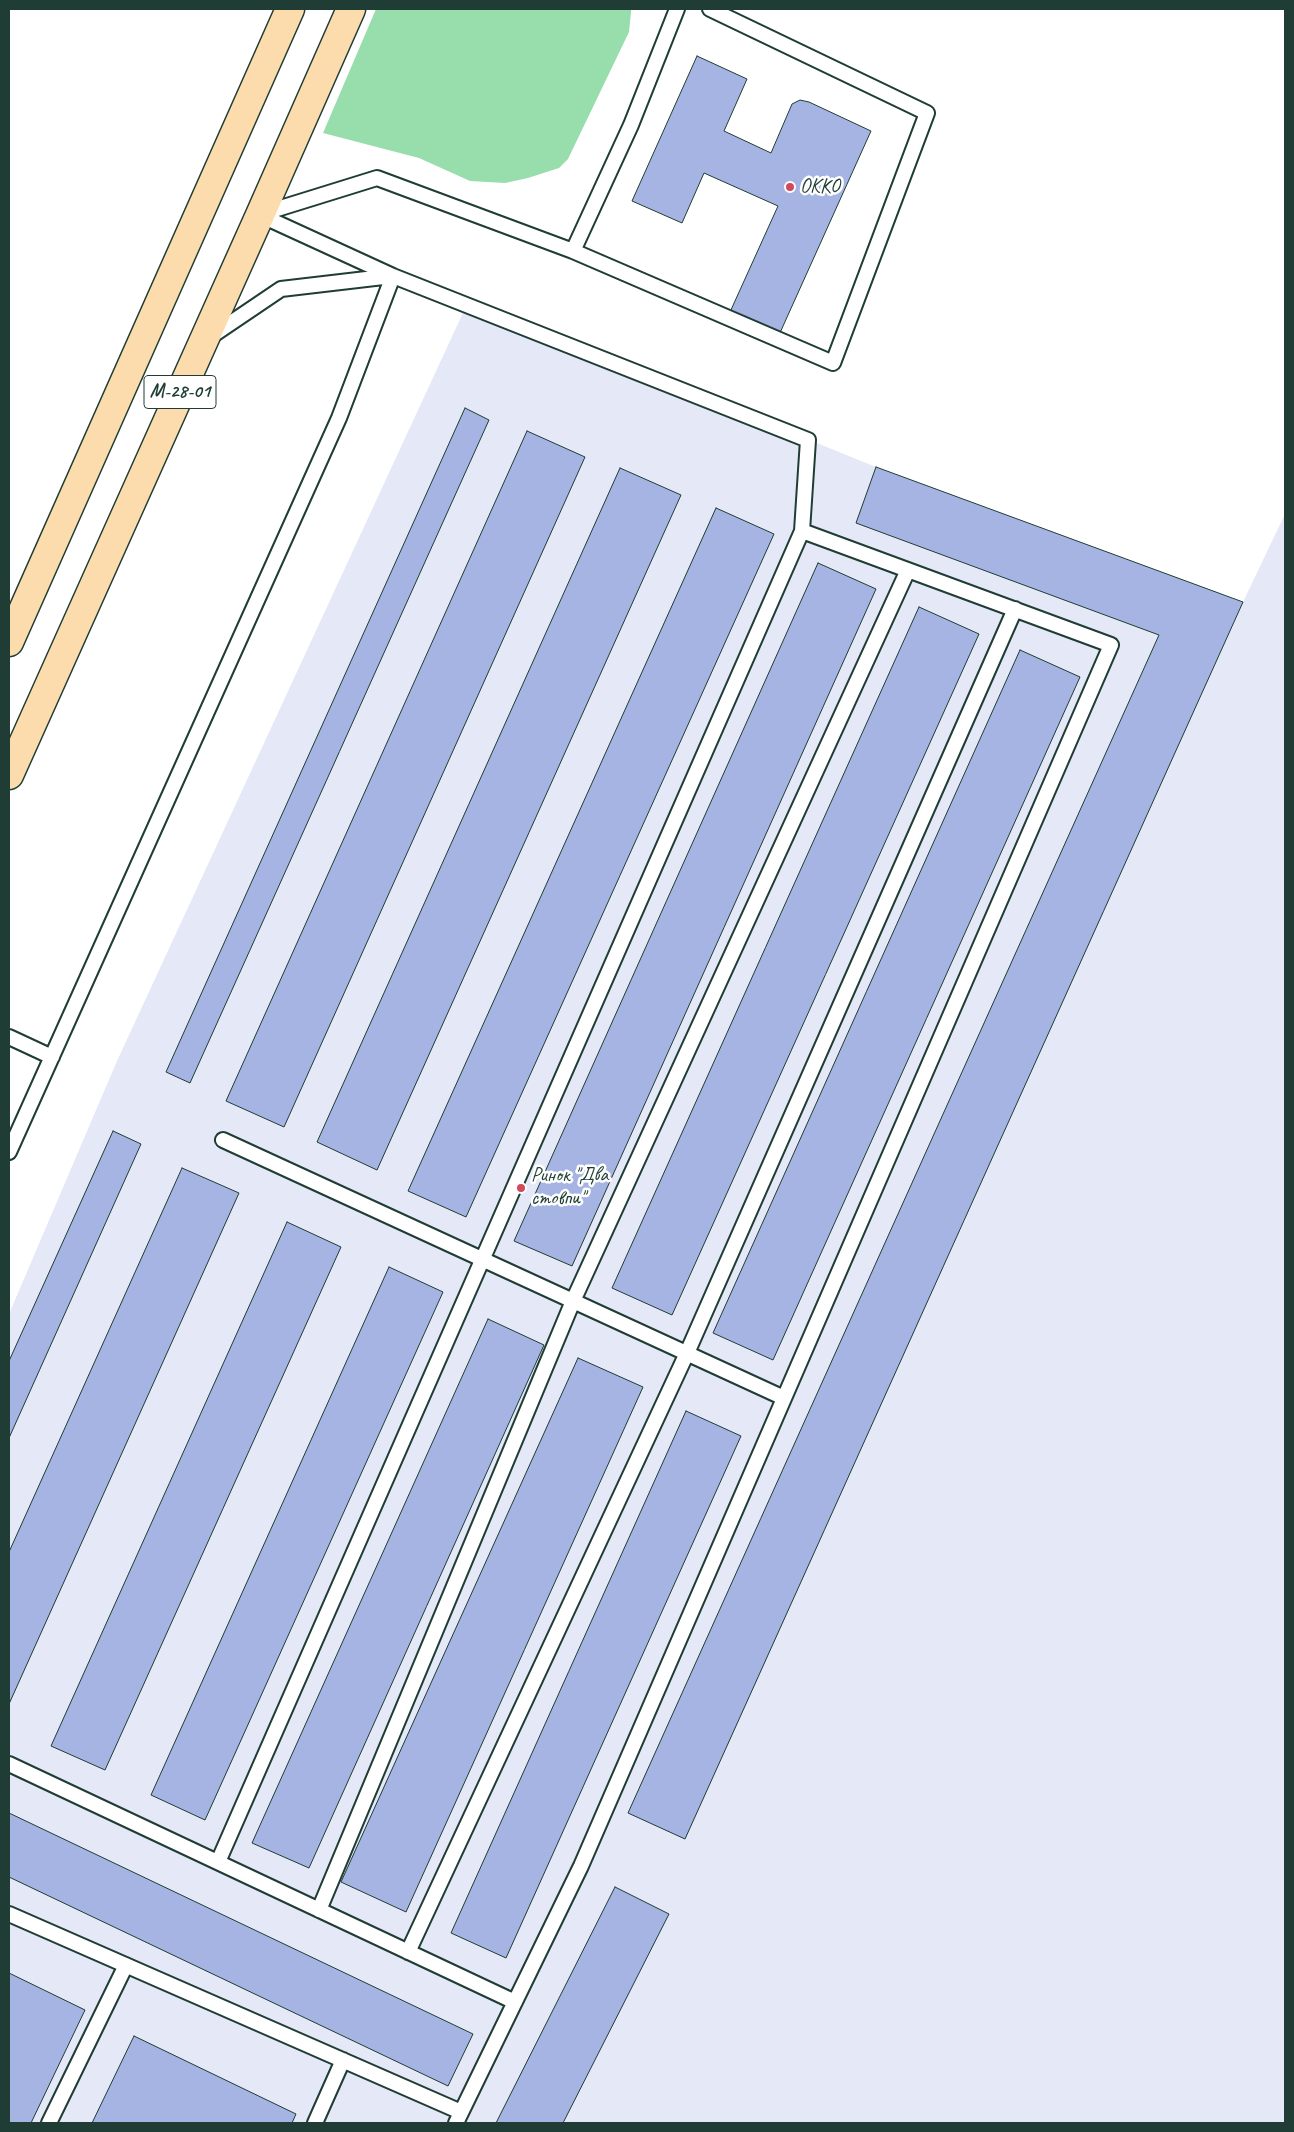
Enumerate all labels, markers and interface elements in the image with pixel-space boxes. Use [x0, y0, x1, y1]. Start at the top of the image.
place label: ОККО [800, 175, 840, 199]
marker: ОККО [784, 181, 796, 193]
road number: М-28-01 [144, 376, 216, 408]
place label: Ринок "Два стовпи" [531, 1164, 608, 1211]
marker: Ринок "Два стовпи" [515, 1182, 527, 1194]

